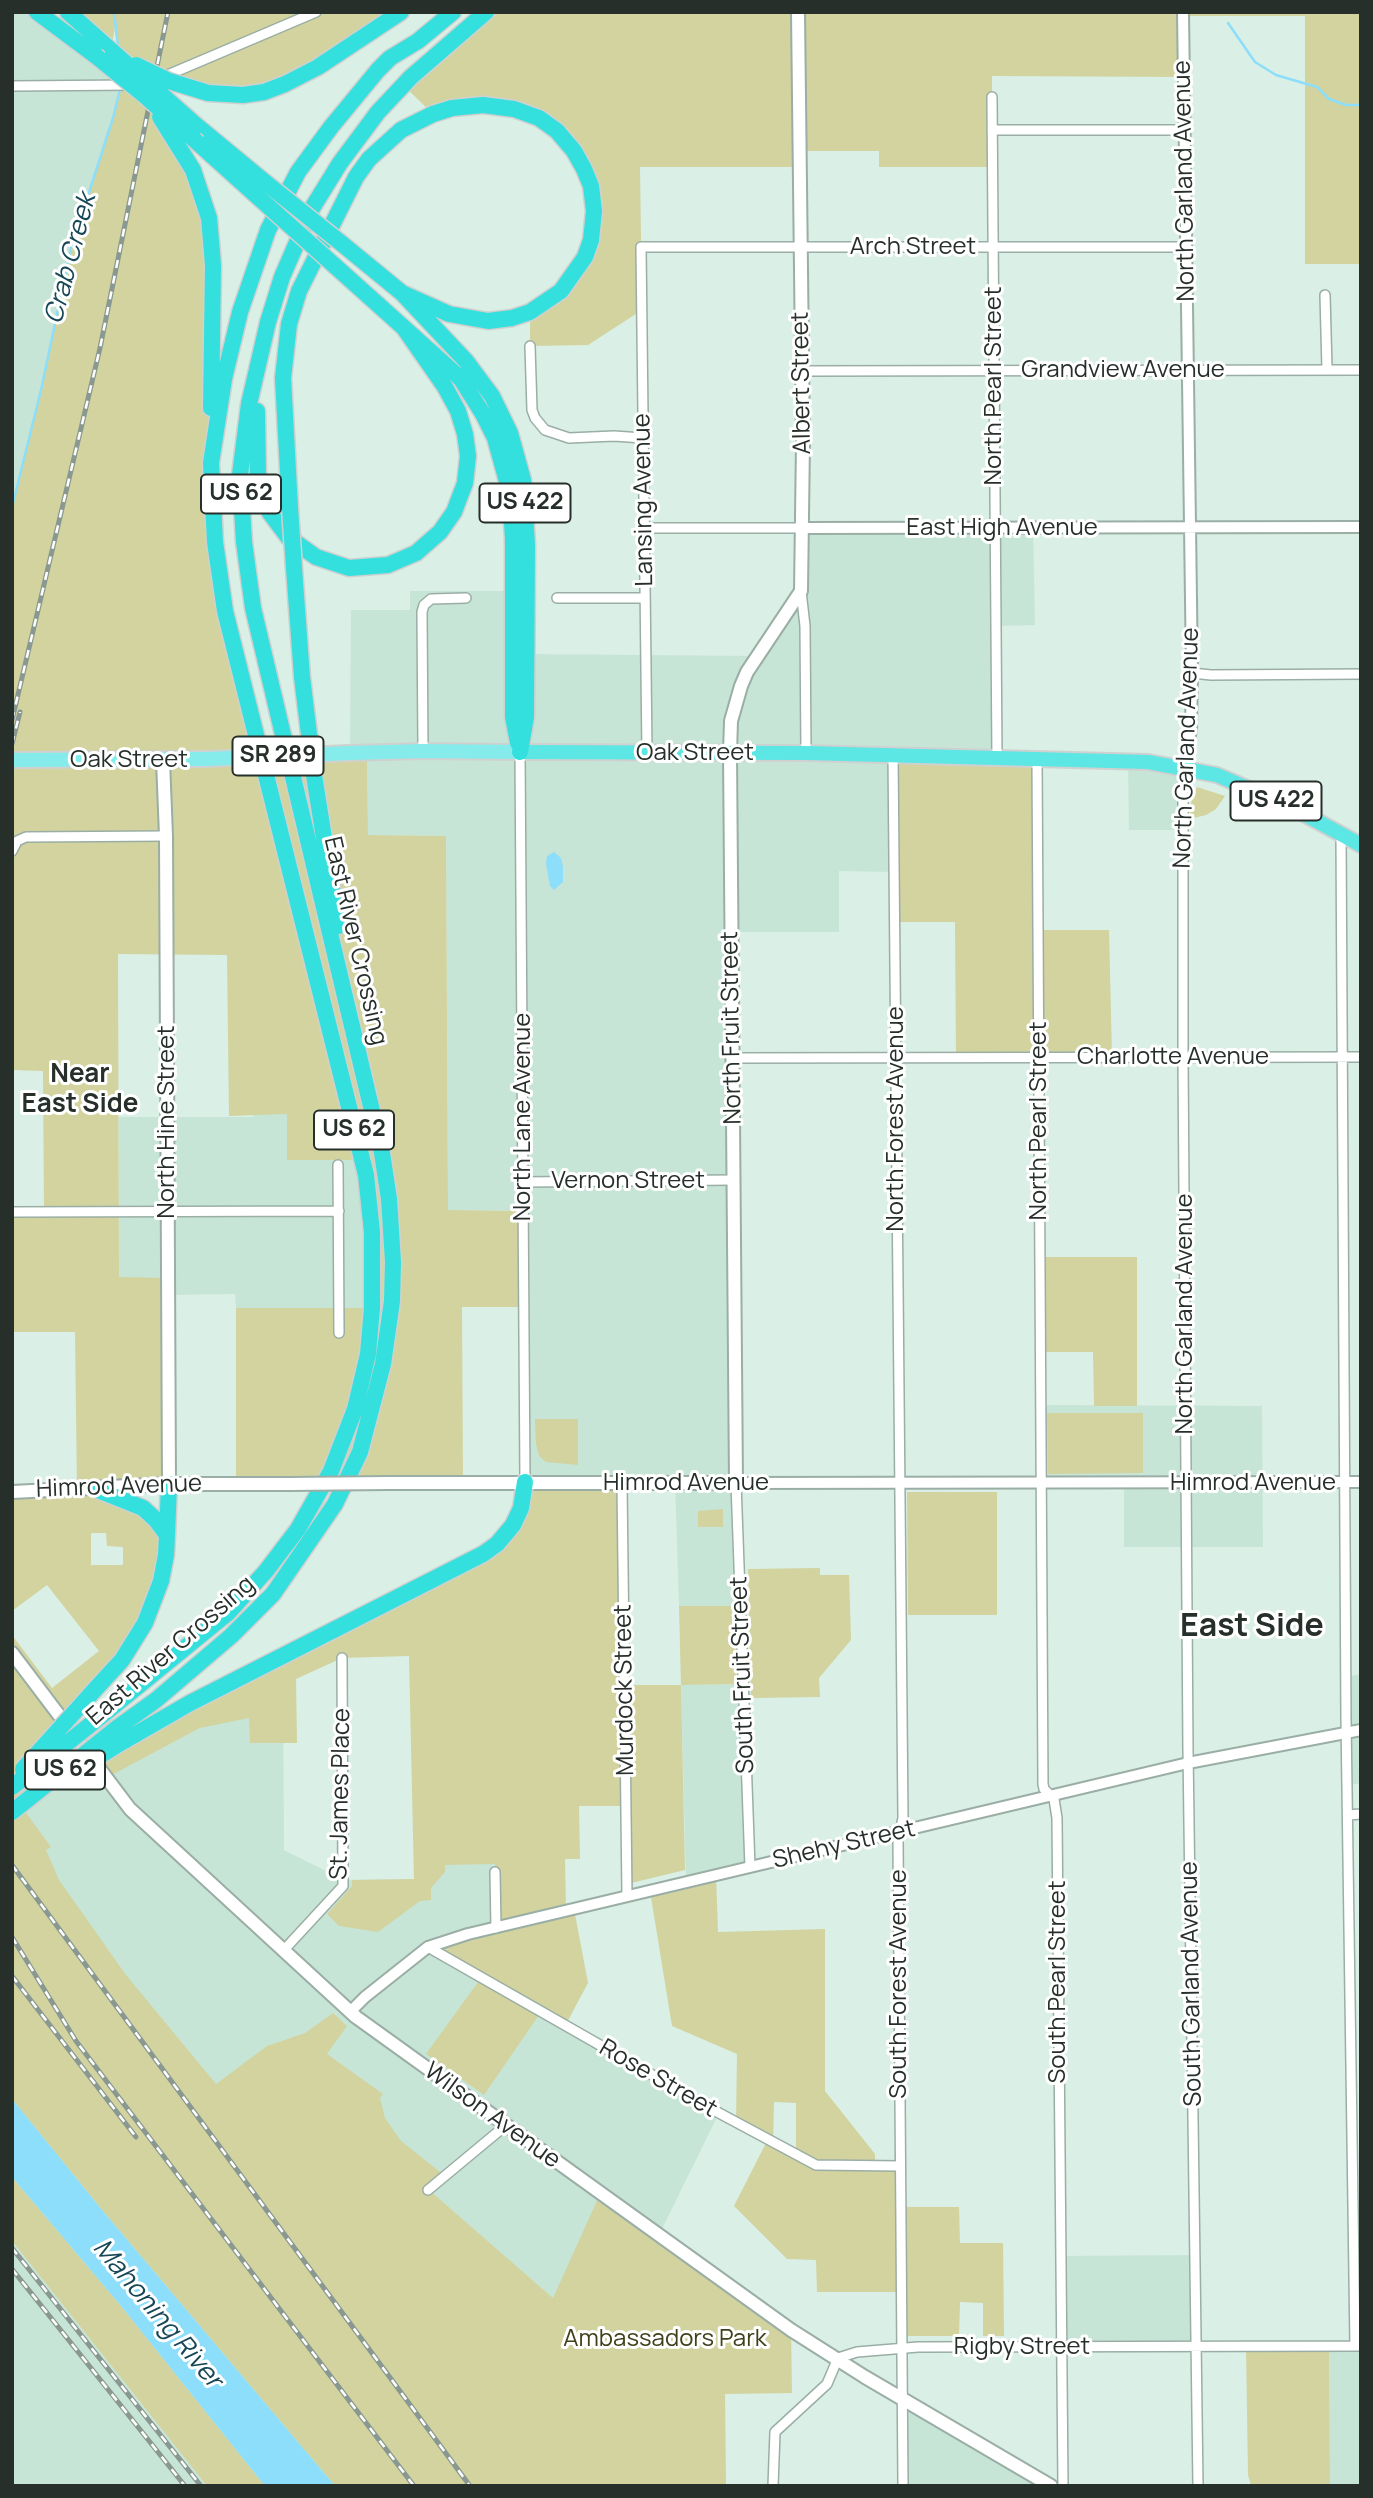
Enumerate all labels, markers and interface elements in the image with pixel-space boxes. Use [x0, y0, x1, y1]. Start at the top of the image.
street label: North Garland Avenue [1168, 60, 1202, 302]
water label: Crab Creek [39, 190, 103, 328]
street label: Arch Street [850, 233, 976, 261]
street label: North Pearl Street [980, 286, 1008, 486]
street label: Albert Street [786, 311, 818, 455]
street label: Grandview Avenue [1021, 356, 1225, 384]
street label: Lansing Avenue [628, 413, 660, 587]
road number: US 62 [201, 474, 281, 514]
road number: US 422 [480, 484, 570, 523]
street label: East High Avenue [906, 514, 1098, 542]
street label: North Garland Avenue [1168, 627, 1206, 869]
road number: SR 289 [232, 736, 324, 776]
street label: Oak Street [636, 739, 754, 767]
street label: Oak Street [70, 746, 188, 774]
road number: US 422 [1230, 782, 1322, 820]
street label: East River Crossing [317, 834, 393, 1048]
street label: North Fruit Street [716, 931, 748, 1125]
street label: North Forest Avenue [882, 1006, 910, 1232]
street label: North Lane Avenue [509, 1013, 537, 1221]
street label: North Pearl Street [1025, 1021, 1053, 1221]
street label: North Hine Street [153, 1025, 181, 1219]
street label: Charlotte Avenue [1077, 1043, 1269, 1071]
district label: Near East Side [22, 1059, 138, 1120]
road number: US 62 [314, 1110, 394, 1149]
street label: Vernon Street [551, 1167, 705, 1195]
street label: North Garland Avenue [1171, 1193, 1199, 1435]
street label: Himrod Avenue [603, 1469, 769, 1497]
street label: Himrod Avenue [1170, 1469, 1336, 1497]
street label: Himrod Avenue [35, 1470, 203, 1504]
street label: East River Crossing [81, 1570, 261, 1732]
street label: South Fruit Street [725, 1576, 761, 1774]
street label: Murdock Street [609, 1604, 641, 1776]
district label: East Side [1180, 1608, 1324, 1646]
street label: St. James Place [325, 1708, 357, 1880]
road number: US 62 [25, 1750, 105, 1790]
street label: Shehy Street [770, 1815, 918, 1875]
street label: South Garland Avenue [1175, 1861, 1209, 2107]
street label: South Forest Avenue [885, 1869, 913, 2099]
street label: South Pearl Street [1044, 1881, 1072, 2083]
street label: Rose Street [594, 2034, 722, 2124]
street label: Wilson Avenue [418, 2057, 566, 2175]
water label: Mahoning River [86, 2233, 228, 2395]
park label: Ambassadors Park [563, 2325, 767, 2353]
street label: Rigby Street [954, 2333, 1090, 2361]

